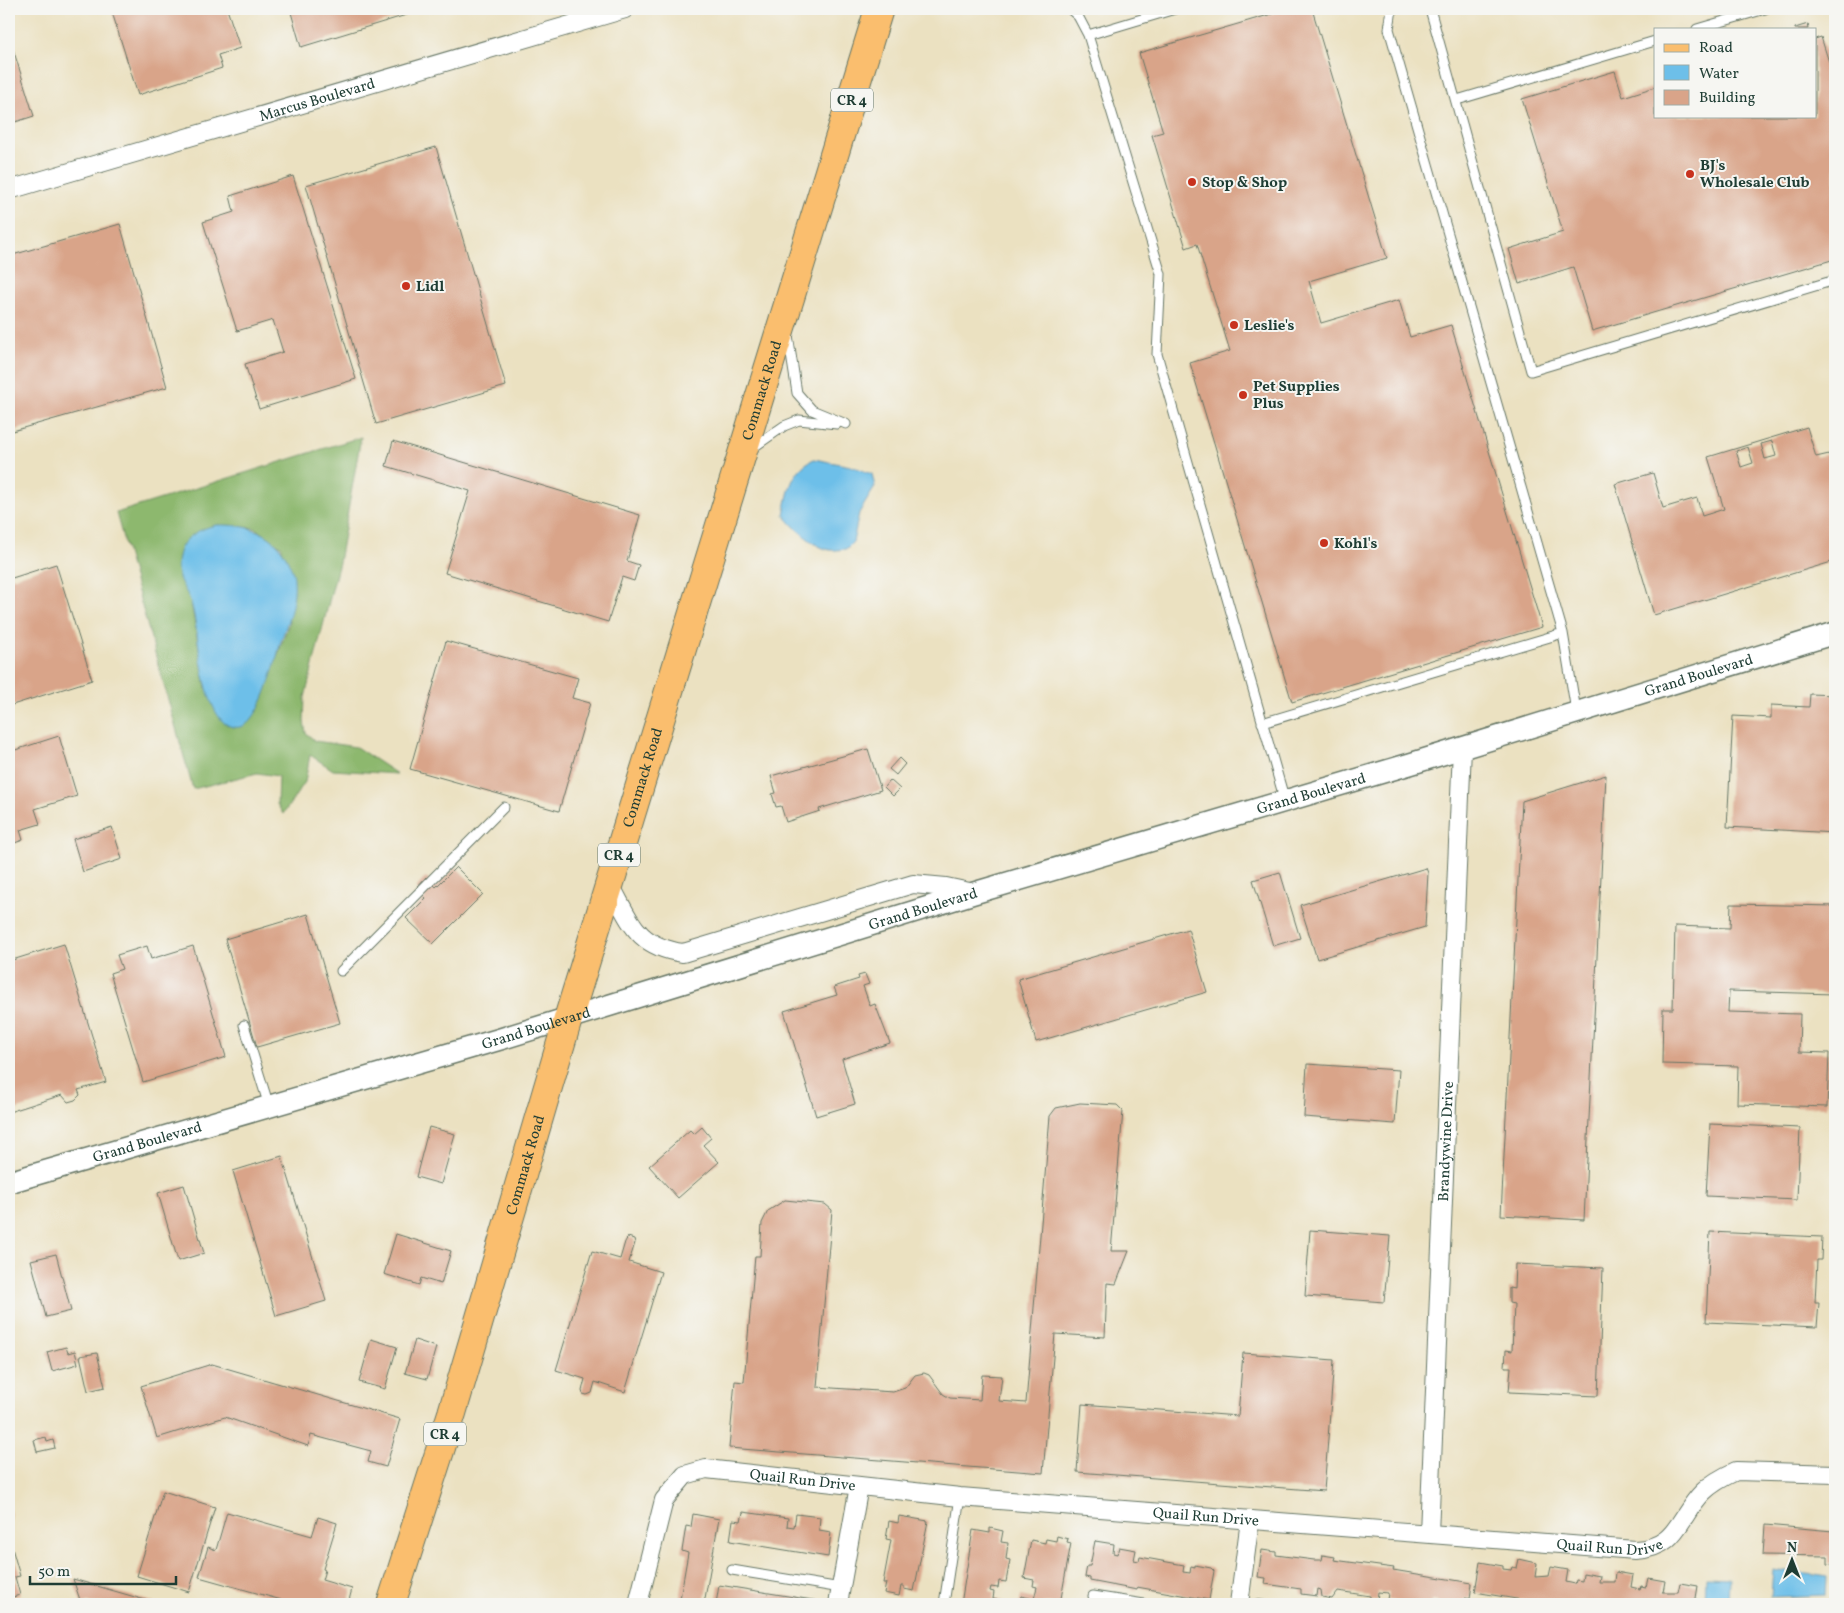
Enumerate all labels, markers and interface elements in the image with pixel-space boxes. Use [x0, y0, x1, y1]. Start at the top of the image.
legend [1654, 28, 1816, 118]
text: Road [1699, 38, 1733, 59]
text: Water [1699, 64, 1739, 85]
street label: Marcus Boulevard [257, 74, 378, 128]
road number: CR 4 [831, 88, 873, 112]
text: Building [1699, 88, 1756, 109]
place label: BJ's Wholesale Club [1700, 156, 1810, 194]
marker: BJ's Wholesale Club [1684, 168, 1696, 180]
place label: Stop & Shop [1202, 173, 1287, 194]
marker: Stop & Shop [1186, 176, 1198, 188]
place label: Lidl [416, 277, 444, 298]
marker: Lidl [400, 280, 412, 292]
place label: Leslie's [1244, 316, 1295, 337]
marker: Leslie's [1228, 319, 1240, 331]
street label: Commack Road [738, 338, 788, 443]
place label: Pet Supplies Plus [1253, 377, 1340, 415]
marker: Pet Supplies Plus [1237, 389, 1249, 401]
place label: Kohl's [1334, 534, 1378, 555]
marker: Kohl's [1318, 537, 1330, 549]
street label: Grand Boulevard [1642, 650, 1756, 703]
street label: Commack Road [619, 725, 669, 830]
street label: Grand Boulevard [1255, 769, 1369, 821]
road number: CR 4 [598, 844, 640, 866]
street label: Grand Boulevard [867, 884, 980, 937]
street label: Grand Boulevard [480, 1003, 593, 1056]
street label: Brandywine Drive [1434, 1081, 1460, 1202]
street label: Commack Road [502, 1113, 551, 1218]
street label: Grand Boulevard [91, 1117, 205, 1169]
road number: CR 4 [424, 1422, 466, 1446]
street label: Quail Run Drive [749, 1465, 857, 1497]
street label: Quail Run Drive [1152, 1503, 1260, 1532]
street label: Quail Run Drive [1556, 1535, 1667, 1562]
north arrow [1766, 1536, 1816, 1586]
text: N [1787, 1539, 1797, 1558]
scale bar [30, 1553, 176, 1585]
text: 50 m [38, 1562, 70, 1583]

